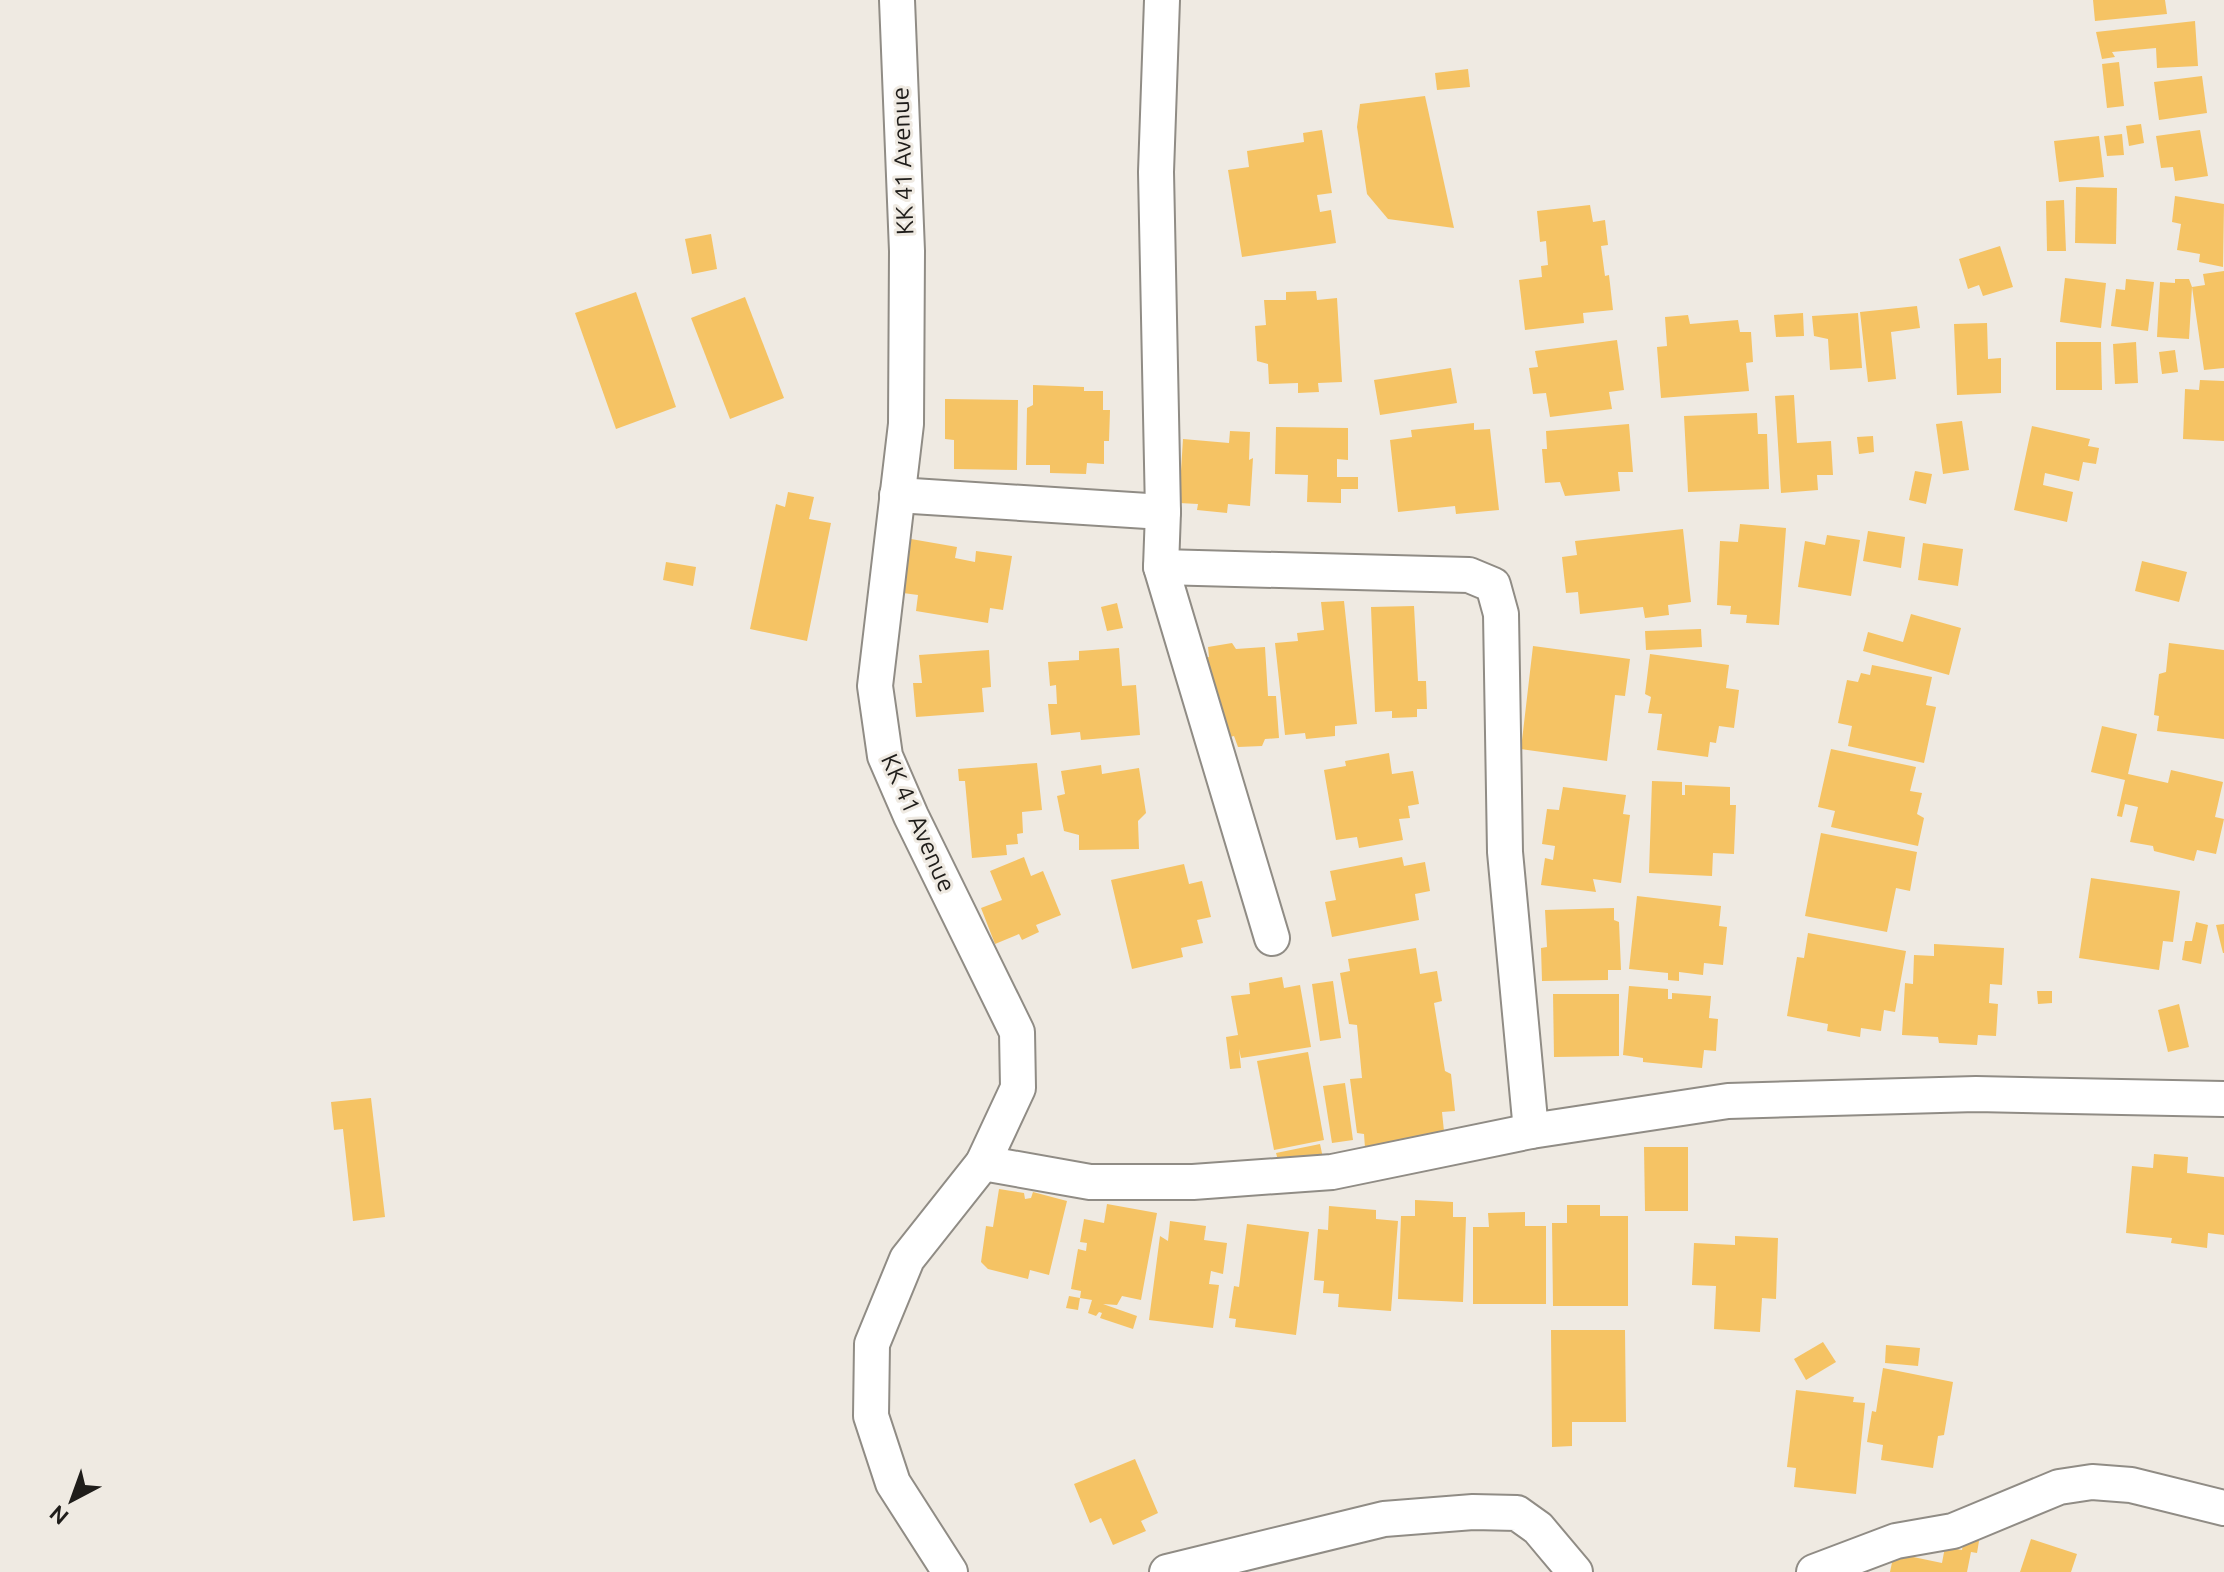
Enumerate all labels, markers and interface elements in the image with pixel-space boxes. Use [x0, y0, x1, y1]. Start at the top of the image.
street label: KK 41 Avenue [886, 87, 919, 236]
street label: KK 41 Avenue [876, 750, 961, 896]
north arrow [32, 1460, 112, 1540]
text: N [44, 1501, 73, 1530]

